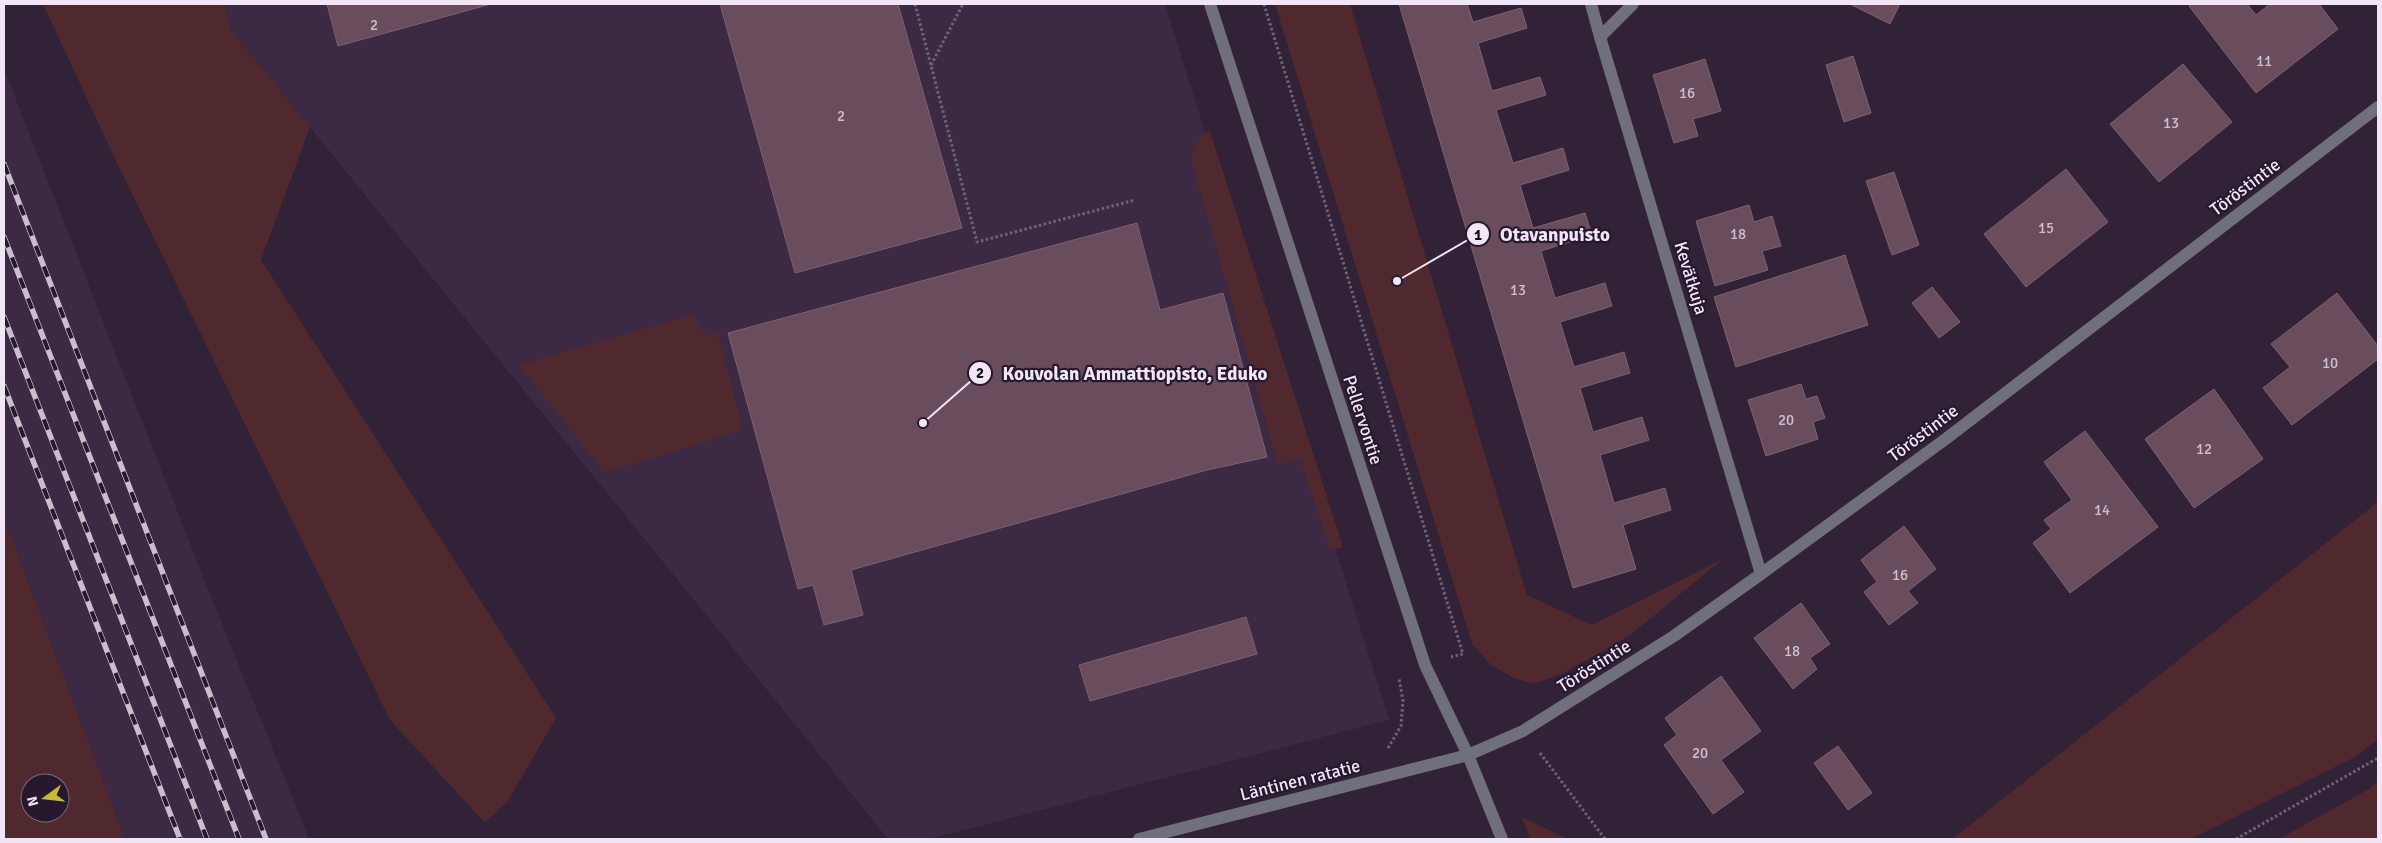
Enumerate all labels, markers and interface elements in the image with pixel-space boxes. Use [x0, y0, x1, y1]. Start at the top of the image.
house number: 2 [370, 16, 378, 34]
house number: 11 [2256, 52, 2272, 70]
house number: 16 [1679, 84, 1695, 102]
house number: 2 [837, 107, 845, 125]
house number: 13 [2163, 114, 2179, 132]
street label: Töröstintie [2205, 153, 2285, 221]
callout: Otavanpuisto [1465, 217, 1620, 251]
house number: 15 [2038, 219, 2054, 237]
text: Otavanpuisto [1500, 223, 1610, 247]
house number: 18 [1730, 225, 1746, 243]
text: 1 [1474, 226, 1482, 244]
street label: Kevätkuja [1669, 239, 1713, 317]
house number: 13 [1510, 281, 1526, 299]
house number: 10 [2322, 354, 2338, 372]
callout: Kouvolan Ammattiopisto, Eduko [967, 356, 1277, 390]
text: Kouvolan Ammattiopisto, Eduko [1002, 362, 1268, 386]
text: 2 [976, 364, 984, 382]
street label: Pellervontie [1338, 373, 1388, 467]
street label: Töröstintie [1883, 399, 1963, 467]
house number: 20 [1778, 411, 1794, 429]
house number: 12 [2196, 440, 2212, 458]
house number: 14 [2094, 501, 2110, 519]
house number: 16 [1892, 566, 1908, 584]
street label: Töröstintie [1553, 635, 1635, 697]
house number: 18 [1784, 642, 1800, 660]
house number: 20 [1692, 744, 1708, 762]
street label: Läntinen ratatie [1238, 754, 1362, 806]
north arrow [20, 773, 70, 823]
text: N [23, 794, 42, 808]

